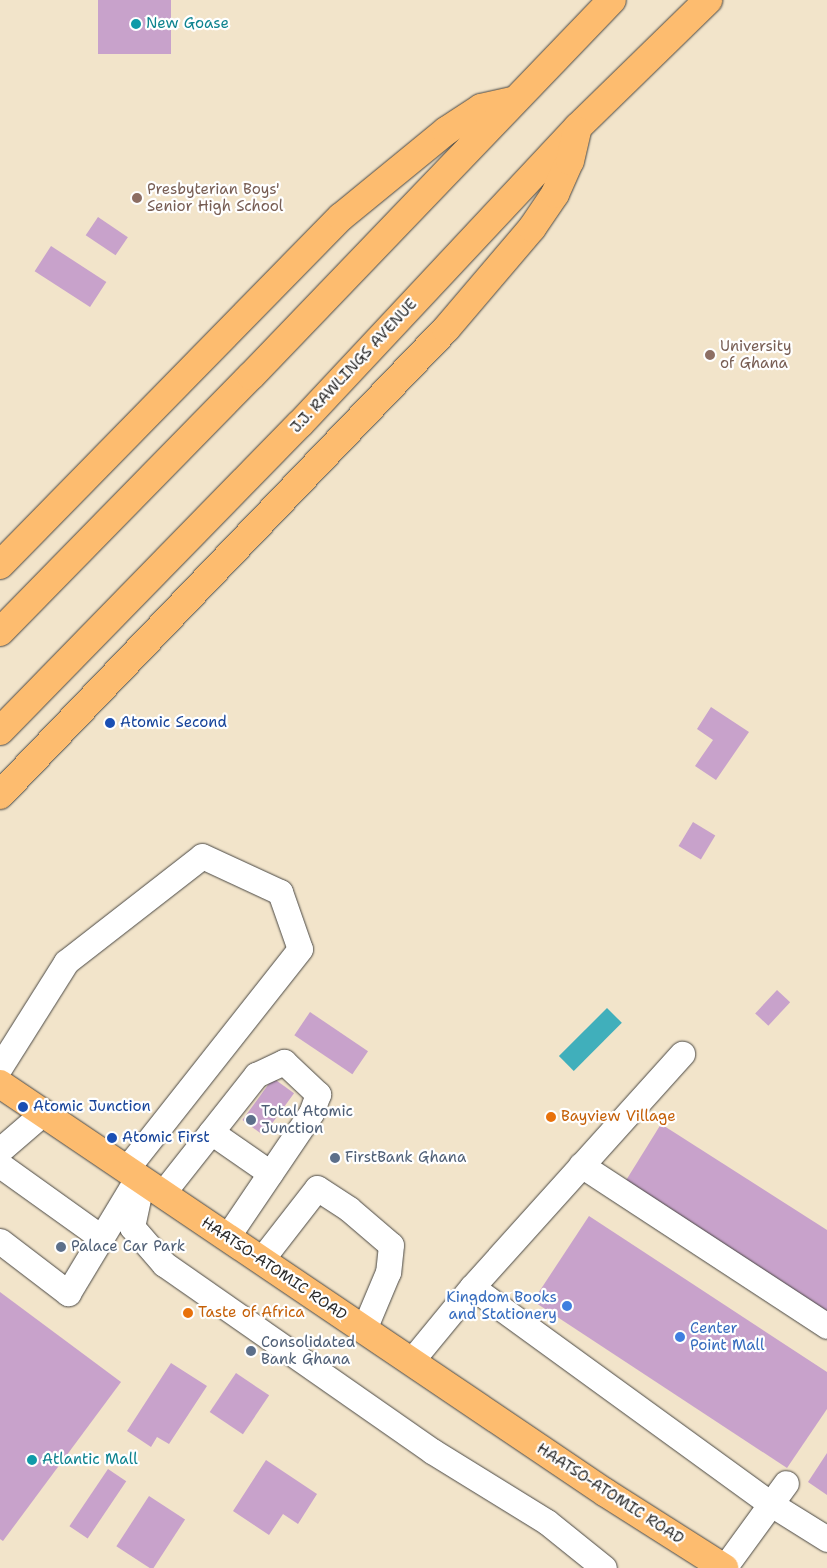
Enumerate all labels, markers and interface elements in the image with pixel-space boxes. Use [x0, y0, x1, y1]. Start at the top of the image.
place label: New Goase [146, 15, 229, 33]
marker: New Goase [130, 18, 142, 30]
place label: Presbyterian Boys' Senior High School [147, 180, 283, 215]
marker: Presbyterian Boys' Senior High School [131, 192, 143, 204]
street label: J.J. RAWLINGS AVENUE [287, 295, 421, 437]
place label: University of Ghana [720, 337, 792, 372]
marker: University of Ghana [704, 349, 716, 361]
place label: Atomic Second [120, 714, 227, 732]
marker: Atomic Second [104, 717, 116, 729]
place label: Atomic Junction [33, 1098, 151, 1116]
marker: Atomic Junction [17, 1101, 29, 1113]
place label: Total Atomic Junction [261, 1102, 353, 1137]
place label: Bayview Village [561, 1108, 676, 1126]
marker: Bayview Village [545, 1111, 557, 1123]
marker: Total Atomic Junction [245, 1114, 257, 1126]
place label: Atomic First [122, 1129, 210, 1147]
marker: Atomic First [106, 1132, 118, 1144]
place label: FirstBank Ghana [345, 1149, 466, 1167]
marker: FirstBank Ghana [329, 1152, 341, 1164]
street label: HAATSO-ATOMIC ROAD [198, 1214, 350, 1324]
place label: Palace Car Park [71, 1238, 185, 1256]
marker: Palace Car Park [55, 1241, 67, 1253]
place label: Kingdom Books and Stationery [446, 1288, 557, 1323]
marker: Kingdom Books and Stationery [561, 1300, 573, 1312]
place label: Taste of Africa [198, 1304, 305, 1322]
marker: Taste of Africa [182, 1307, 194, 1319]
place label: Center Point Mall [690, 1319, 765, 1354]
marker: Center Point Mall [674, 1331, 686, 1343]
place label: Consolidated Bank Ghana [261, 1333, 355, 1368]
marker: Consolidated Bank Ghana [245, 1345, 257, 1357]
street label: HAATSO-ATOMIC ROAD [533, 1440, 687, 1548]
place label: Atlantic Mall [42, 1451, 138, 1469]
marker: Atlantic Mall [26, 1454, 38, 1466]

